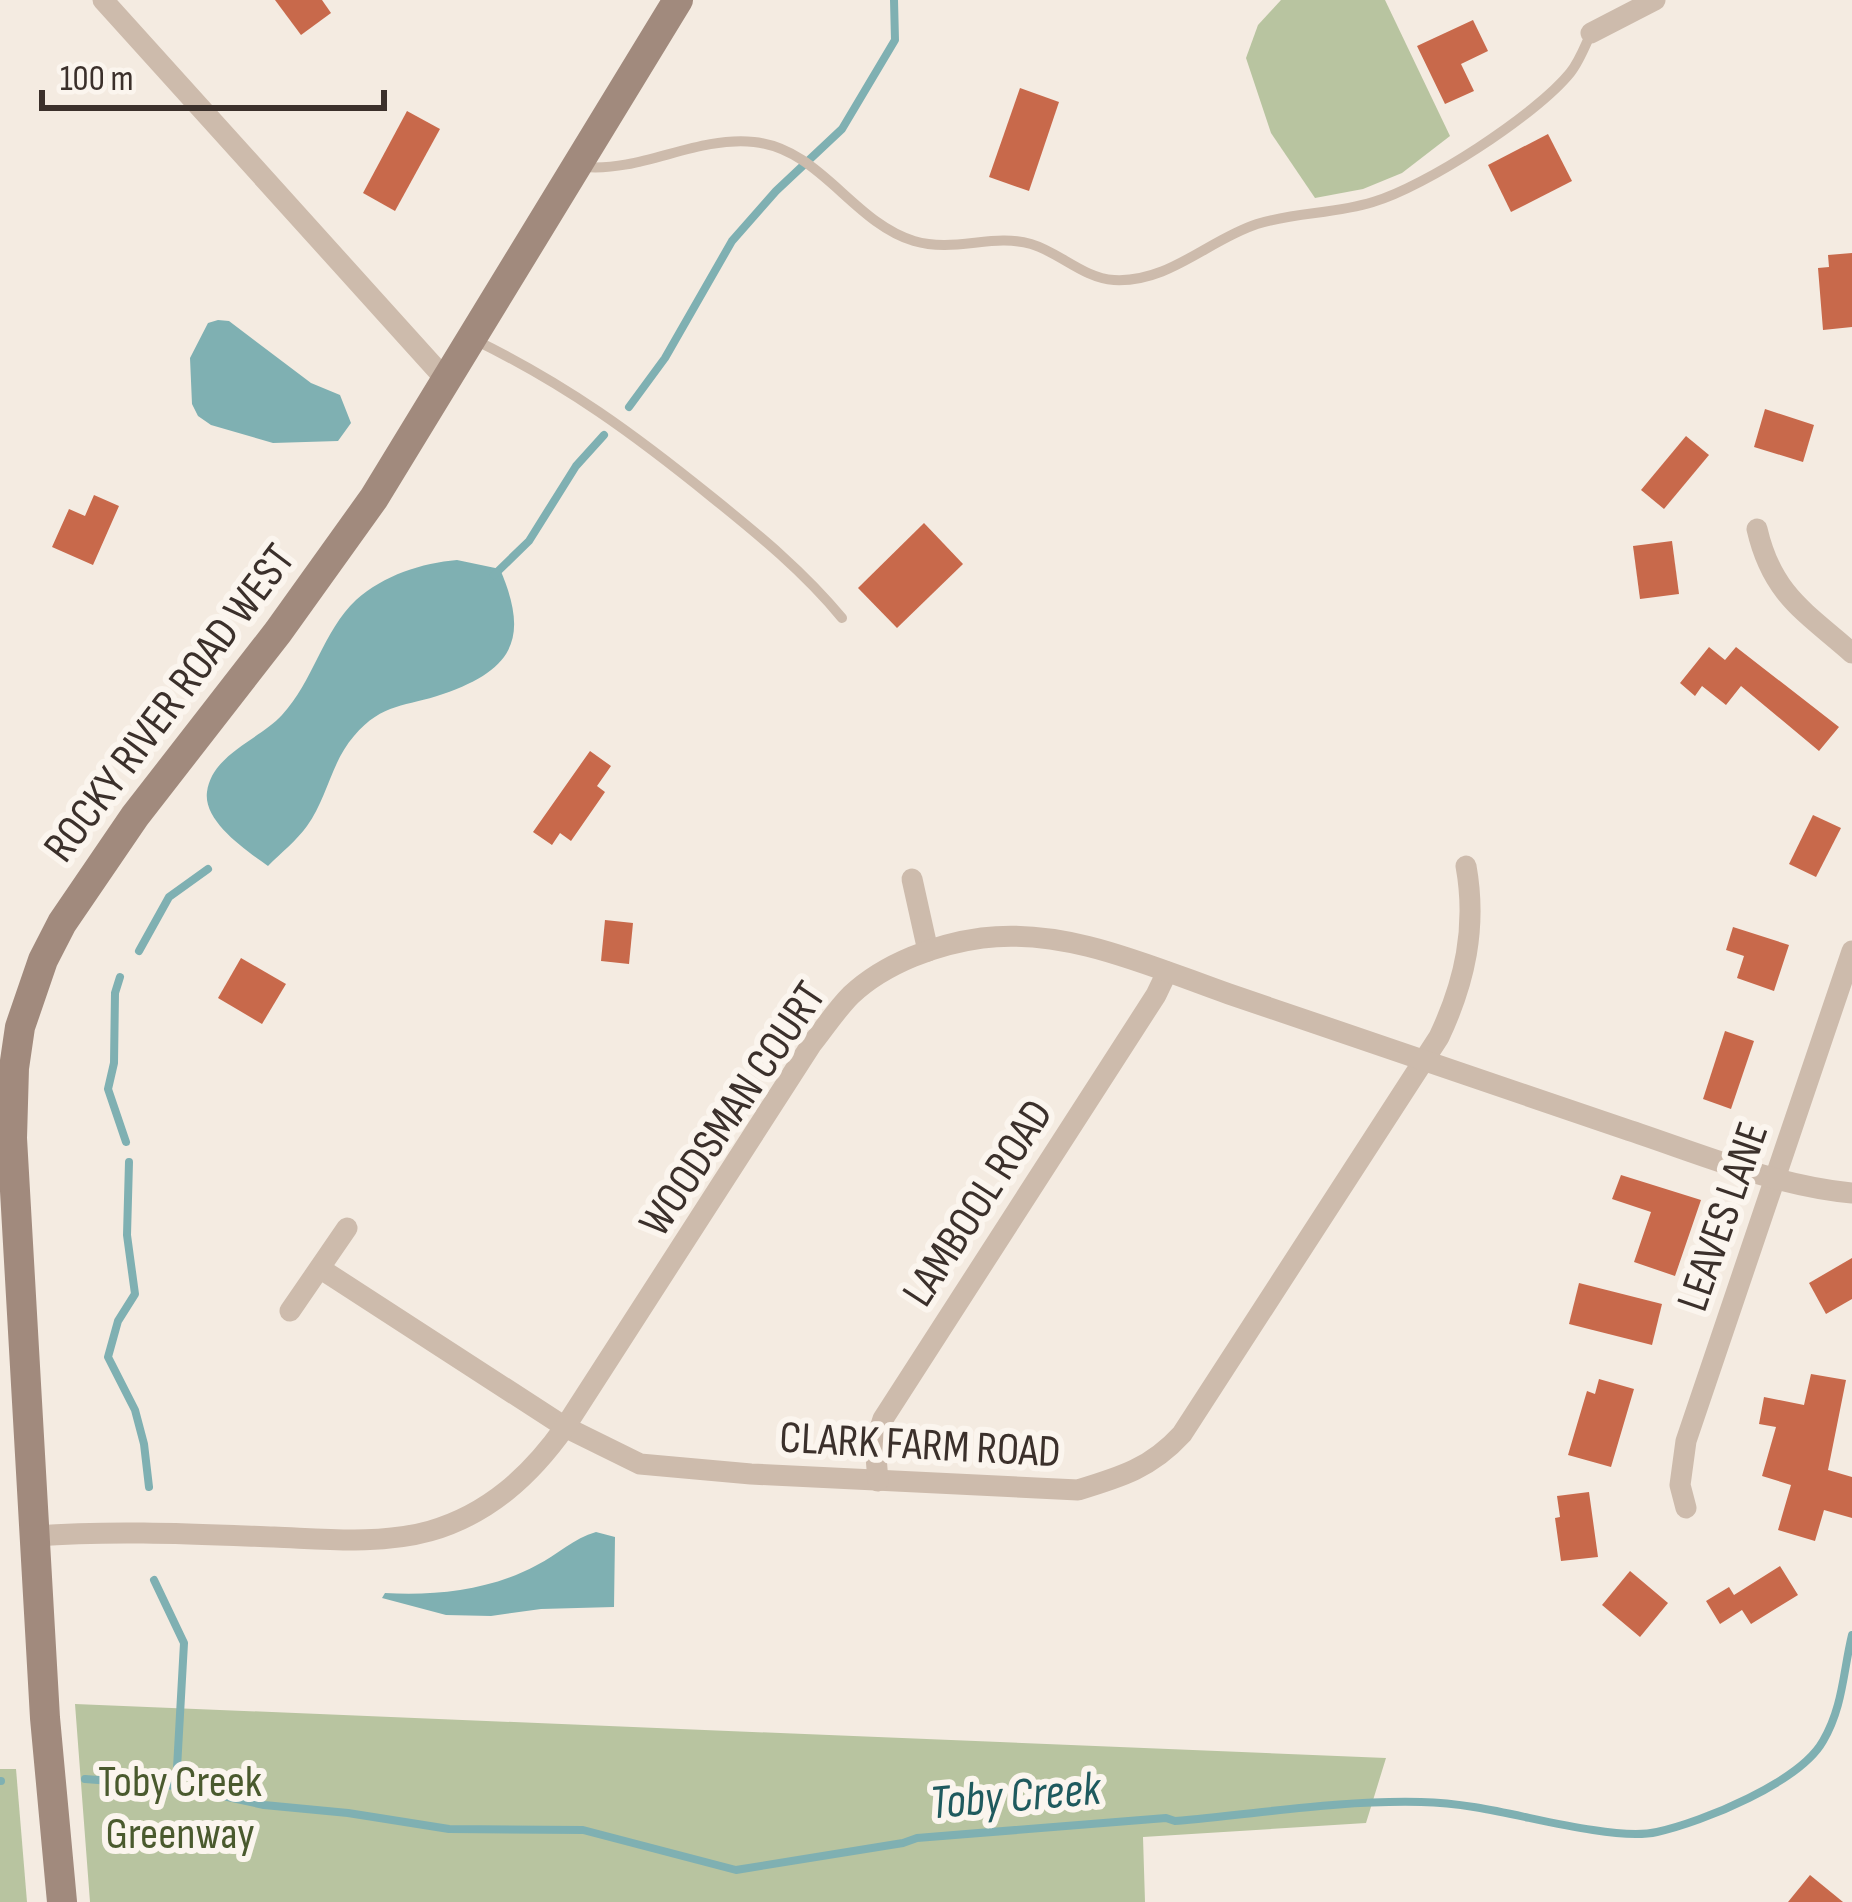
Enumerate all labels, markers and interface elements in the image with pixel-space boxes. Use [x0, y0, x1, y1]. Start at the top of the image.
scale bar [42, 36, 384, 110]
text: 100 m [60, 58, 134, 101]
street label: ROCKY RIVER ROAD WEST [33, 534, 307, 873]
street label: WOODSMAN COURT [628, 972, 838, 1247]
street label: LAMBOOL ROAD [891, 1090, 1065, 1317]
street label: LEAVES LANE [1665, 1115, 1781, 1318]
street label: CLARK FARM ROAD [778, 1411, 1062, 1480]
park label: Toby Creek Greenway [98, 1755, 262, 1862]
water label: Toby Creek [928, 1760, 1105, 1832]

